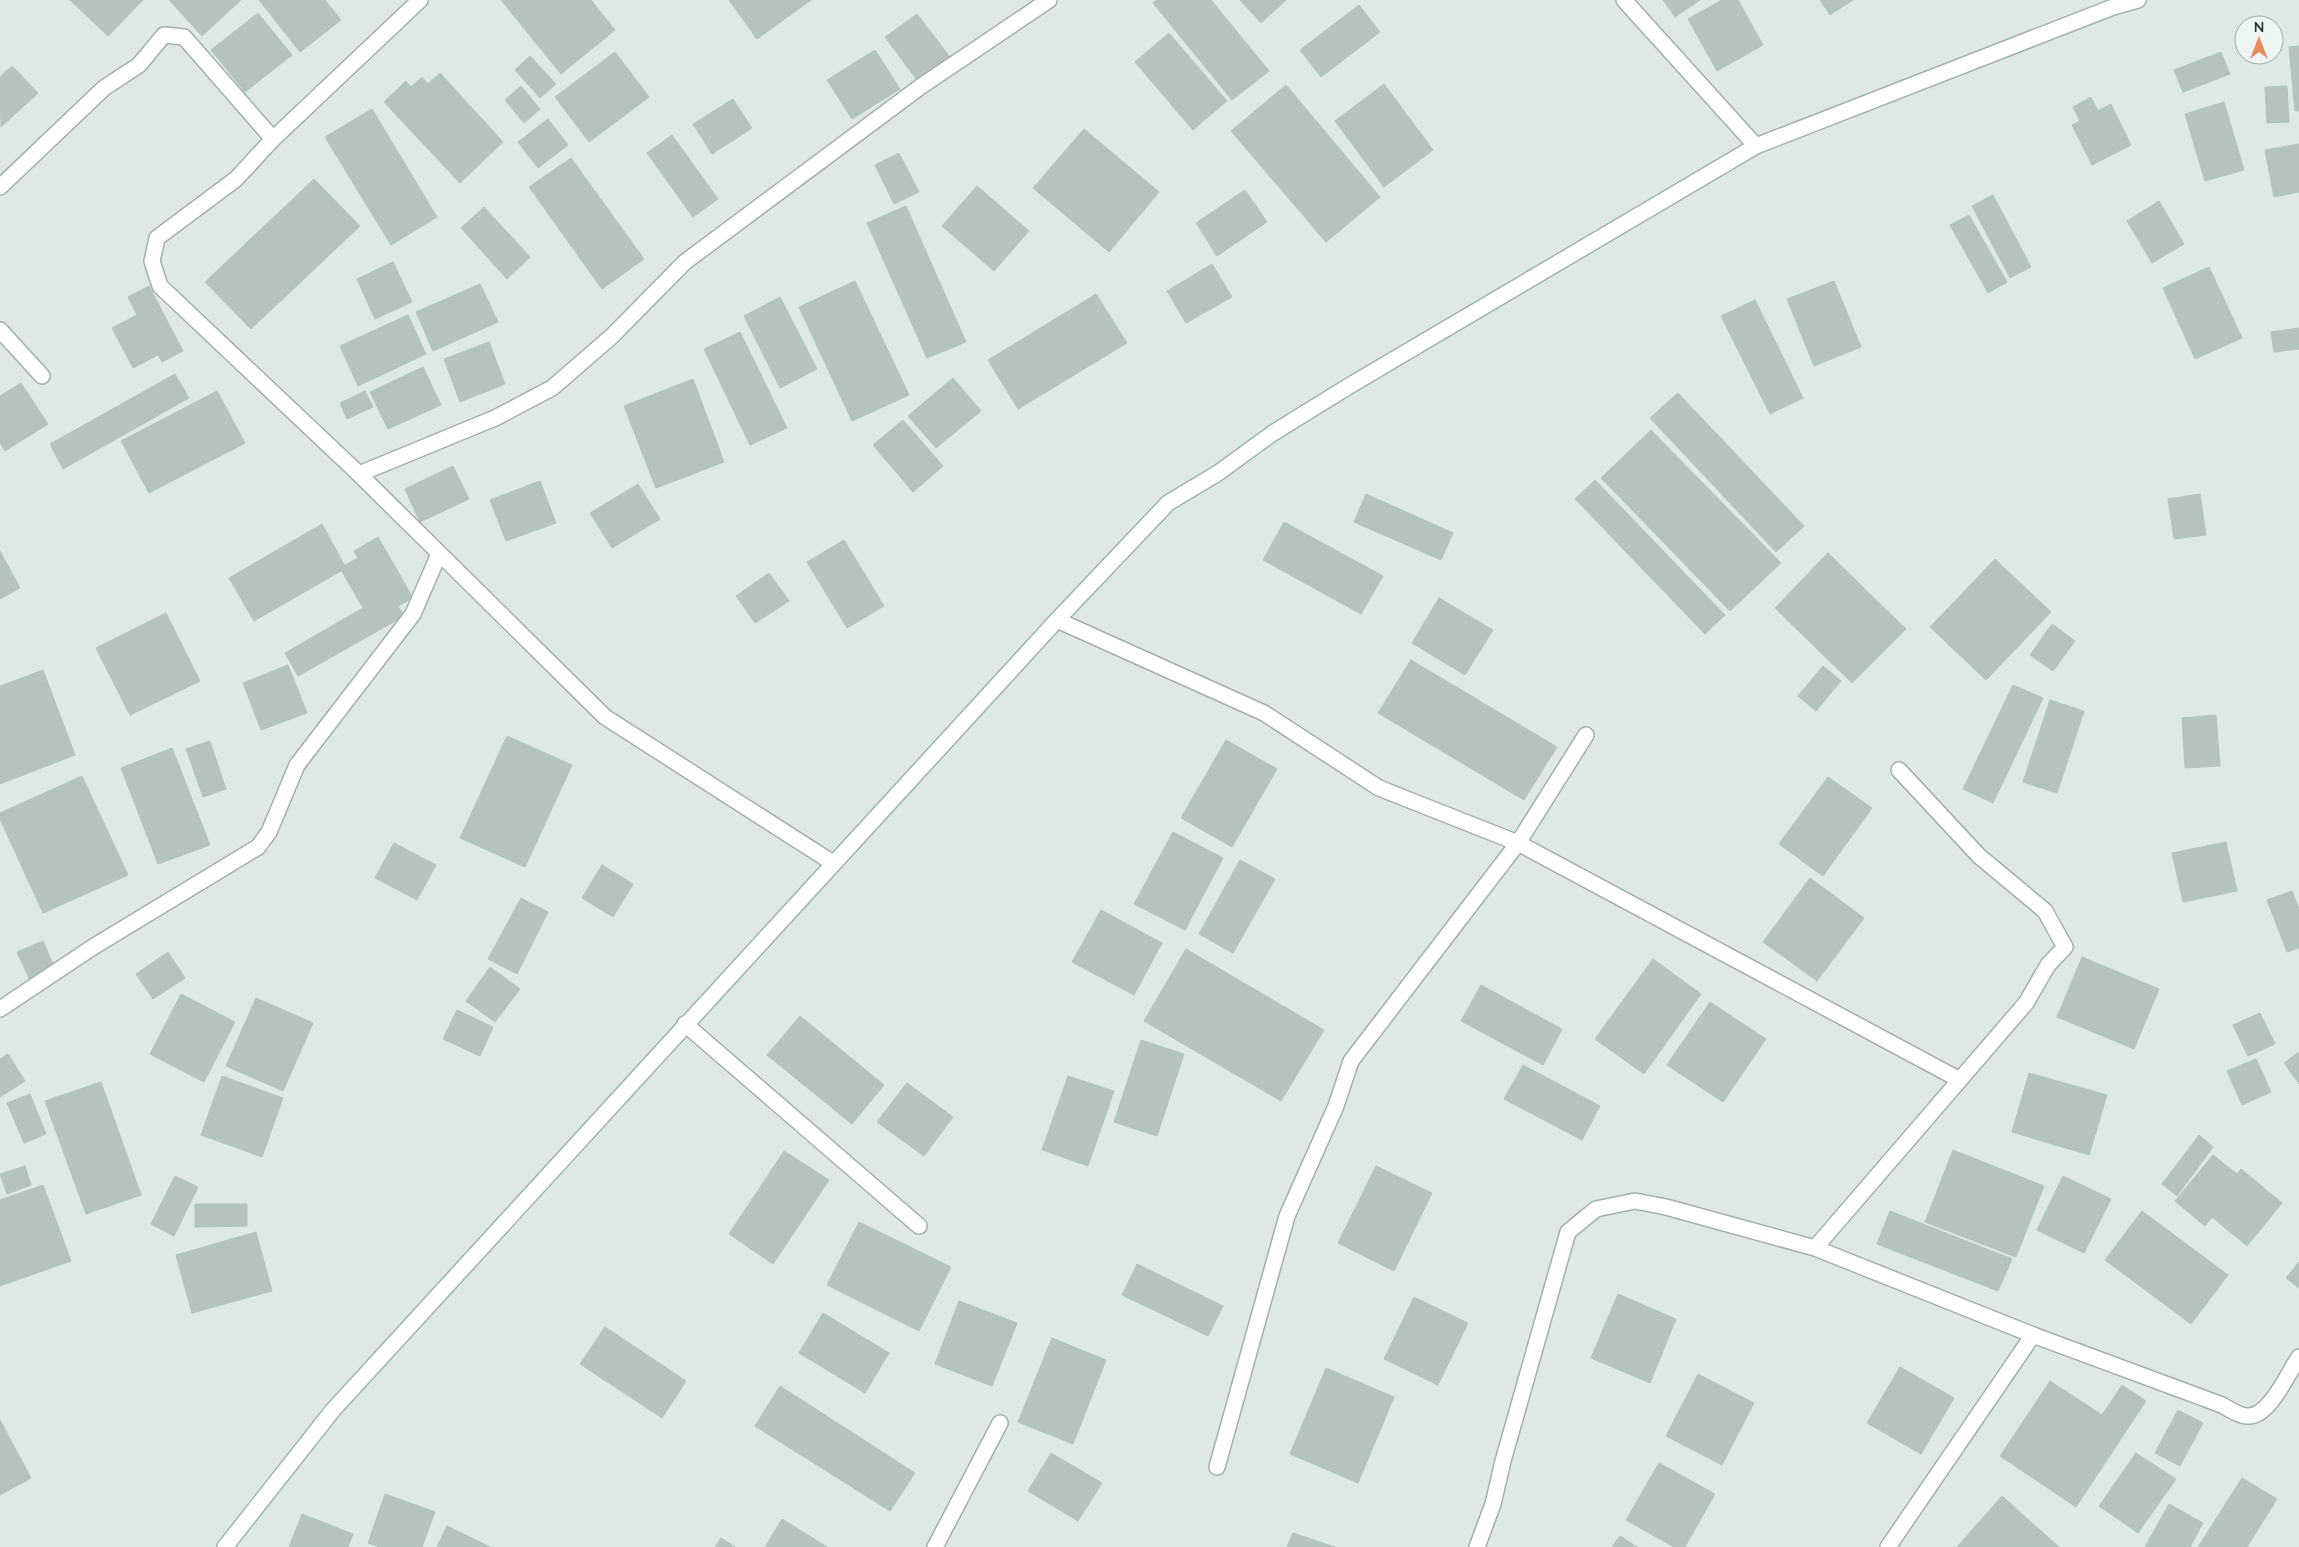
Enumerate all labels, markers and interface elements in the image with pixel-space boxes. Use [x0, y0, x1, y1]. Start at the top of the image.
north arrow [2234, 15, 2284, 65]
text: N [2254, 18, 2264, 36]

